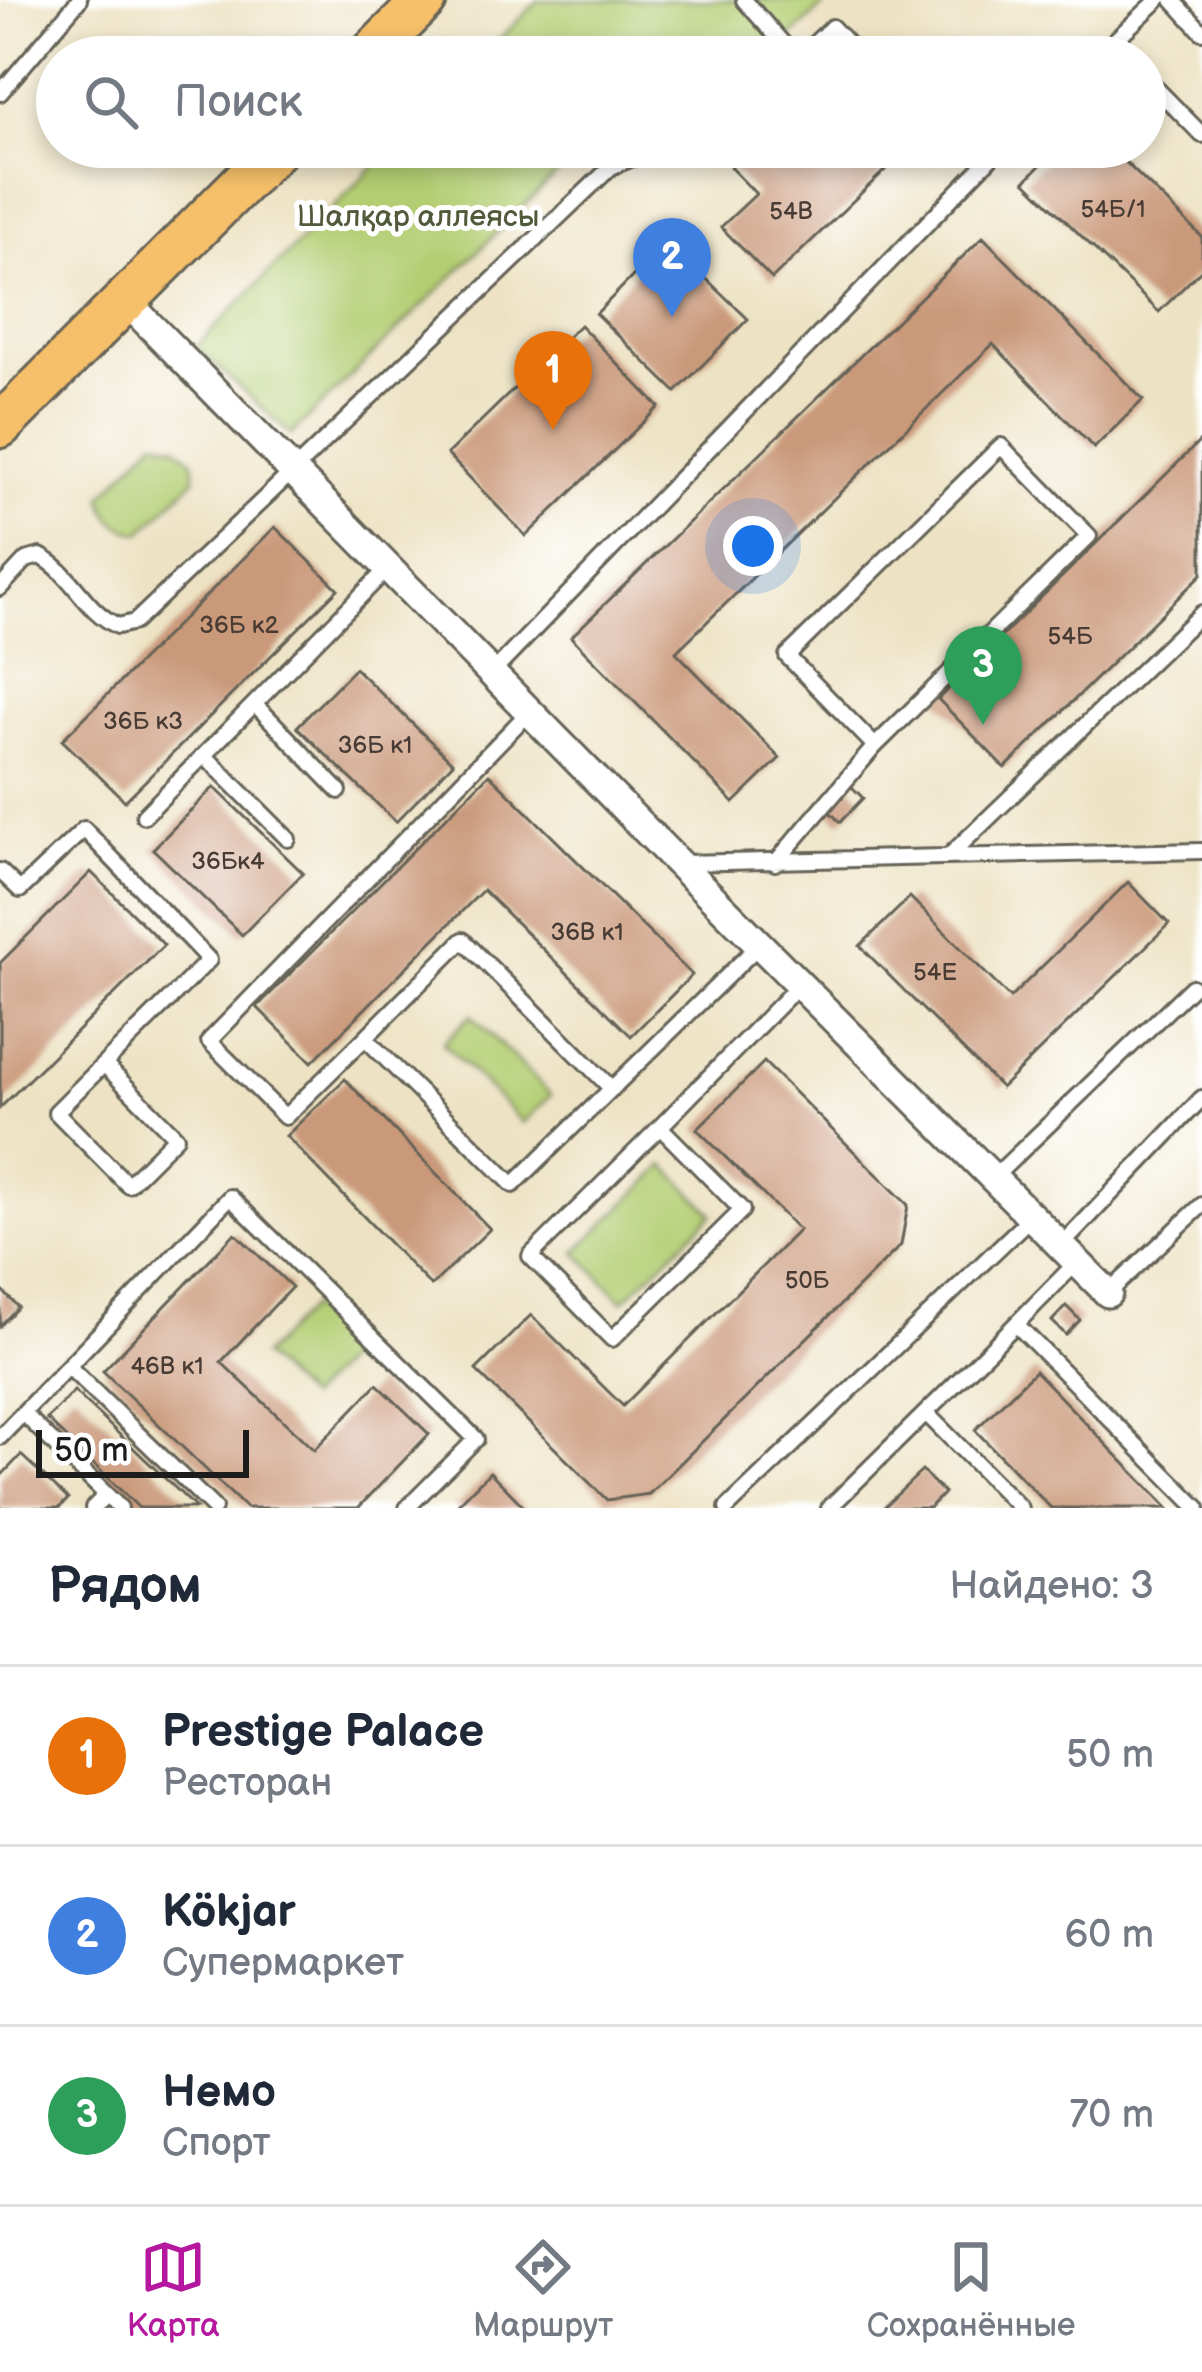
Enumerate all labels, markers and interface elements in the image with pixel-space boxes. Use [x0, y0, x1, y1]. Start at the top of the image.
search box [36, 36, 1166, 168]
icon: search [78, 69, 144, 135]
text: Поиск [174, 75, 302, 130]
house number: 54Б/1 [1080, 195, 1146, 224]
house number: 54В [769, 197, 813, 226]
park label: Шалқар аллеясы [297, 199, 539, 235]
pin: 2 [633, 218, 711, 317]
pin: 1 [514, 331, 592, 430]
your location [723, 516, 783, 576]
house number: 36Б к2 [199, 611, 279, 640]
house number: 54Б [1047, 622, 1093, 651]
pin: 3 [944, 626, 1022, 725]
house number: 36Б к3 [103, 707, 183, 736]
house number: 36Б к1 [338, 731, 412, 760]
house number: 36Бк4 [191, 847, 265, 876]
house number: 36В к1 [550, 918, 624, 947]
house number: 54Е [913, 958, 957, 987]
house number: 50Б [785, 1266, 830, 1295]
house number: 46В к1 [130, 1352, 204, 1381]
scale bar [36, 1424, 249, 1477]
text: 50 m [54, 1431, 129, 1471]
text: Рядом [48, 1556, 202, 1617]
text: Найдено: 3 [949, 1563, 1154, 1610]
text: Prestige Palace [162, 1705, 484, 1760]
text: 1 [79, 1732, 95, 1779]
text: 50 m [1066, 1732, 1154, 1779]
text: Ресторан [162, 1760, 332, 1807]
text: Kökjar [162, 1885, 296, 1940]
text: 2 [75, 1912, 99, 1959]
text: 60 m [1064, 1912, 1154, 1959]
text: Супермаркет [162, 1940, 404, 1987]
text: Немо [162, 2065, 276, 2120]
text: 3 [76, 2092, 98, 2139]
text: 70 m [1069, 2092, 1154, 2139]
text: Спорт [162, 2120, 271, 2167]
tab: Карта [127, 2234, 220, 2346]
tab: Маршрут [473, 2234, 613, 2346]
tab: Сохранённые [867, 2234, 1075, 2346]

